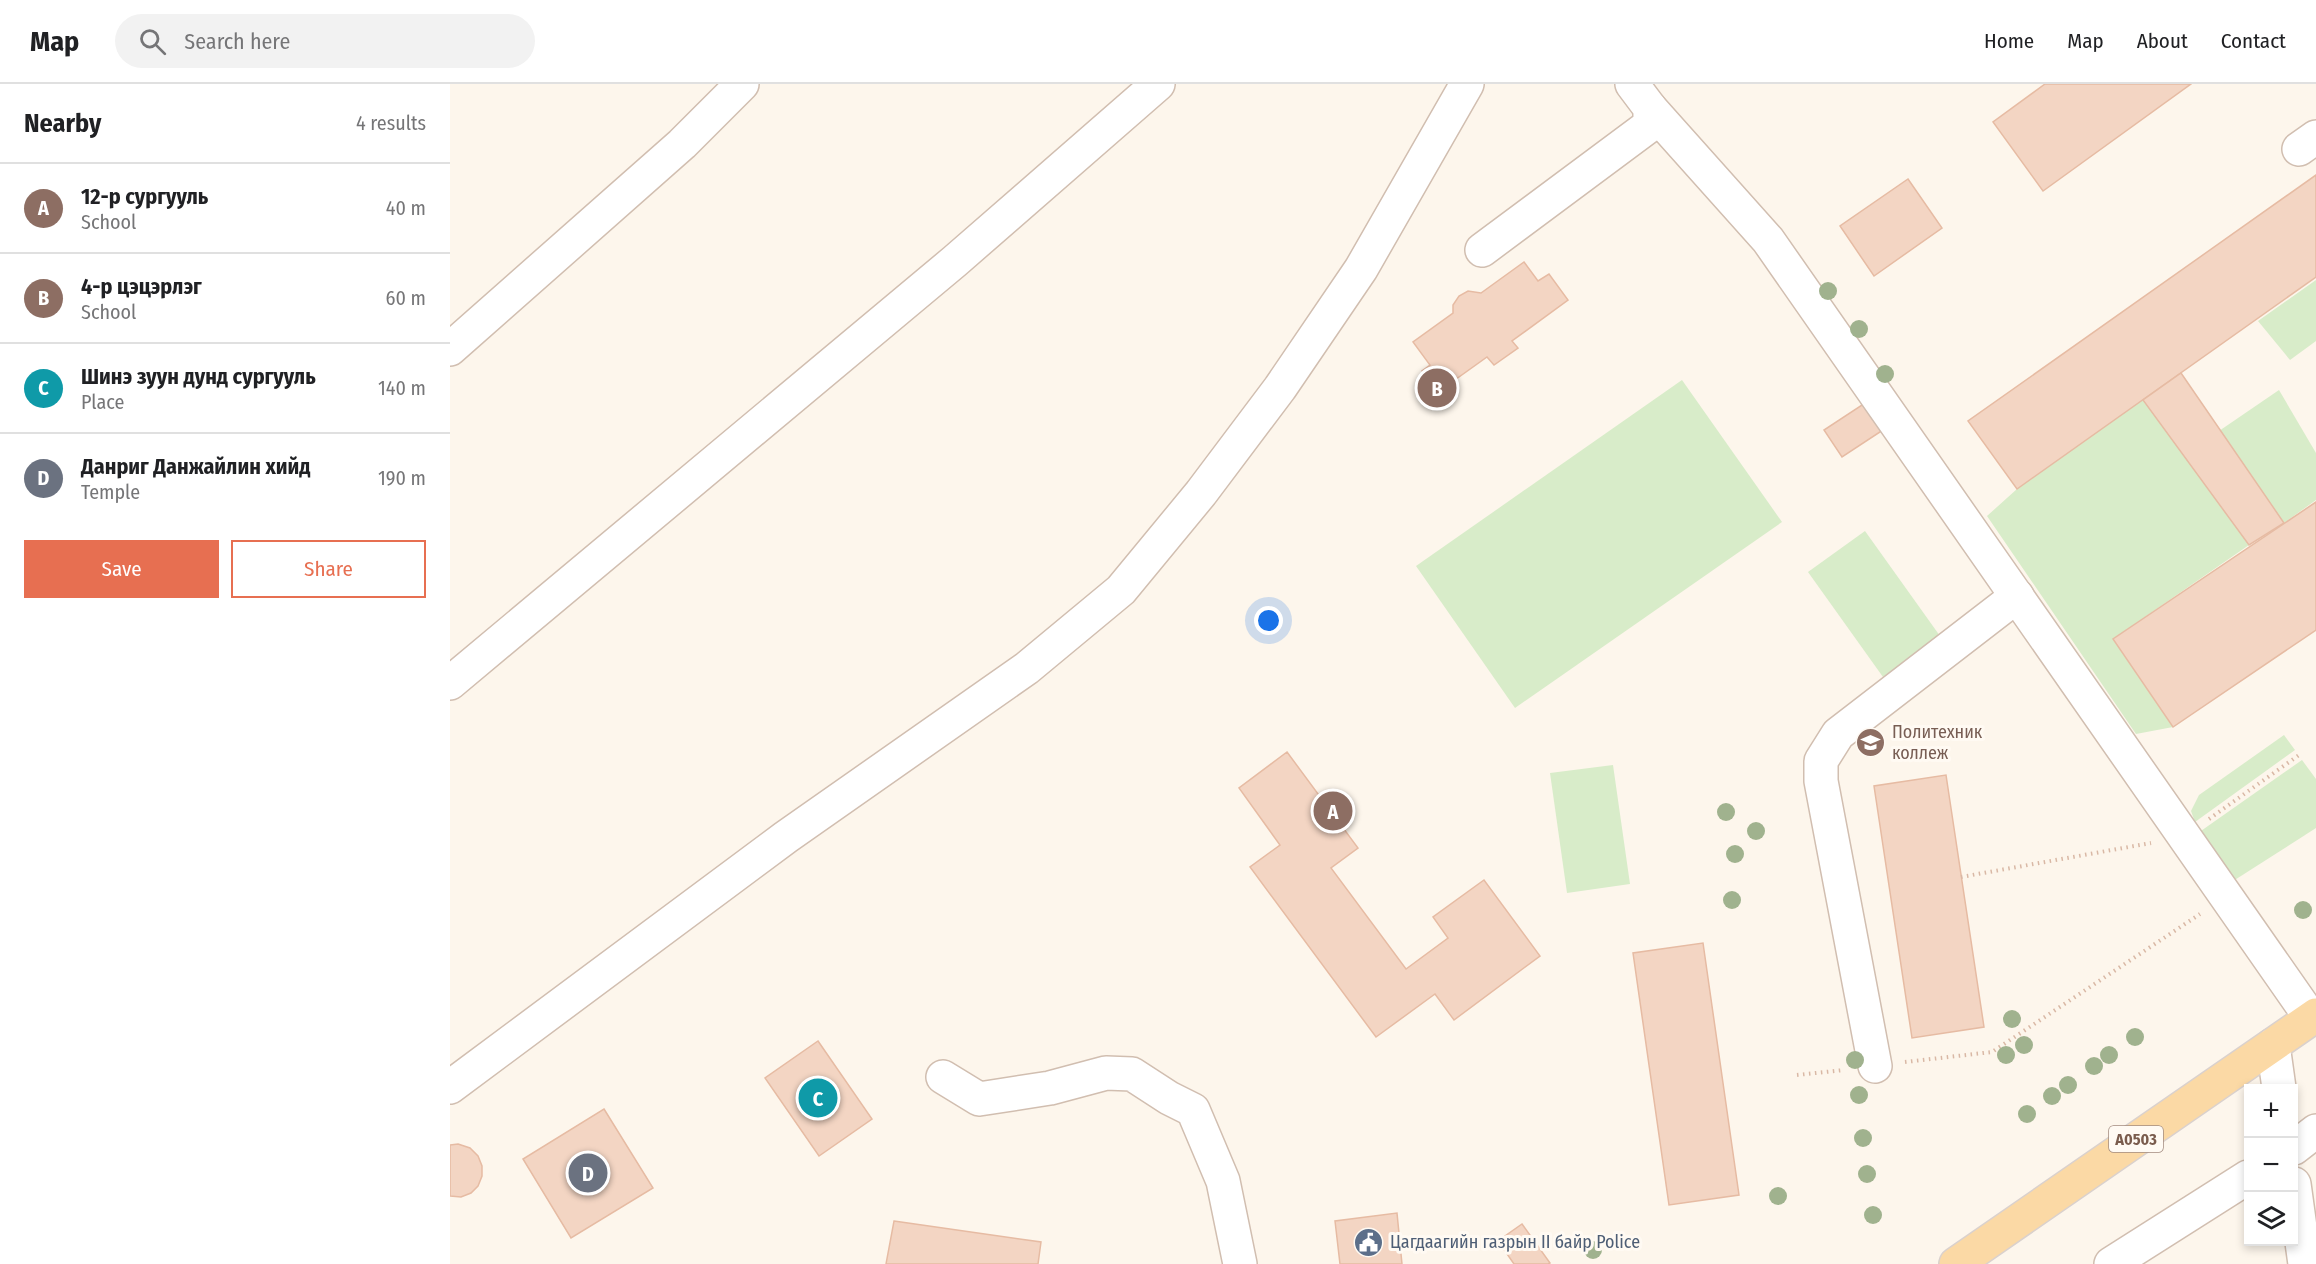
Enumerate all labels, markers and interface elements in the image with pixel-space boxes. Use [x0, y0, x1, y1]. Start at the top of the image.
search box [115, 14, 535, 68]
text: Map [30, 25, 79, 58]
icon: search [136, 25, 169, 58]
text: Search here [184, 28, 290, 55]
text: Home [1984, 28, 2034, 54]
text: Map [2067, 28, 2104, 54]
text: About [2137, 28, 2188, 54]
text: Contact [2221, 28, 2286, 54]
text: Nearby [24, 108, 101, 139]
text: 4 results [356, 111, 426, 135]
text: 12-р сургууль [81, 183, 208, 210]
text: A [38, 196, 49, 220]
text: 40 m [386, 196, 426, 220]
text: School [81, 210, 136, 234]
text: 4-р цэцэрлэг [81, 273, 202, 300]
text: B [38, 286, 49, 310]
text: 60 m [386, 286, 426, 310]
text: School [81, 300, 136, 324]
text: Шинэ зуун дунд сургууль [81, 363, 316, 390]
pin: B [1418, 366, 1456, 410]
text: C [38, 376, 49, 400]
text: 140 m [378, 376, 426, 400]
text: Place [81, 390, 124, 414]
text: Данриг Данжайлин хийд [81, 453, 310, 480]
text: D [38, 466, 49, 490]
text: 190 m [378, 466, 426, 490]
text: Temple [81, 480, 140, 504]
button: Save [24, 540, 219, 598]
button: Share [231, 540, 426, 598]
your location [1254, 606, 1283, 635]
place label: Политехник коллеж [1892, 721, 1983, 764]
school or university icon: Политехник коллеж [1855, 726, 1887, 758]
pin: A [1314, 788, 1352, 834]
pin: C [798, 1076, 838, 1120]
map controls [2244, 1084, 2298, 1246]
button: + [2244, 1084, 2298, 1138]
road number: A0503 [2109, 1126, 2163, 1152]
button: − [2244, 1138, 2298, 1192]
pin: D [568, 1150, 608, 1196]
button: layers [2244, 1192, 2298, 1246]
public building icon: Цагдаагийн газрын II байр Police [1353, 1226, 1385, 1258]
place label: Цагдаагийн газрын II байр Police [1390, 1231, 1640, 1253]

